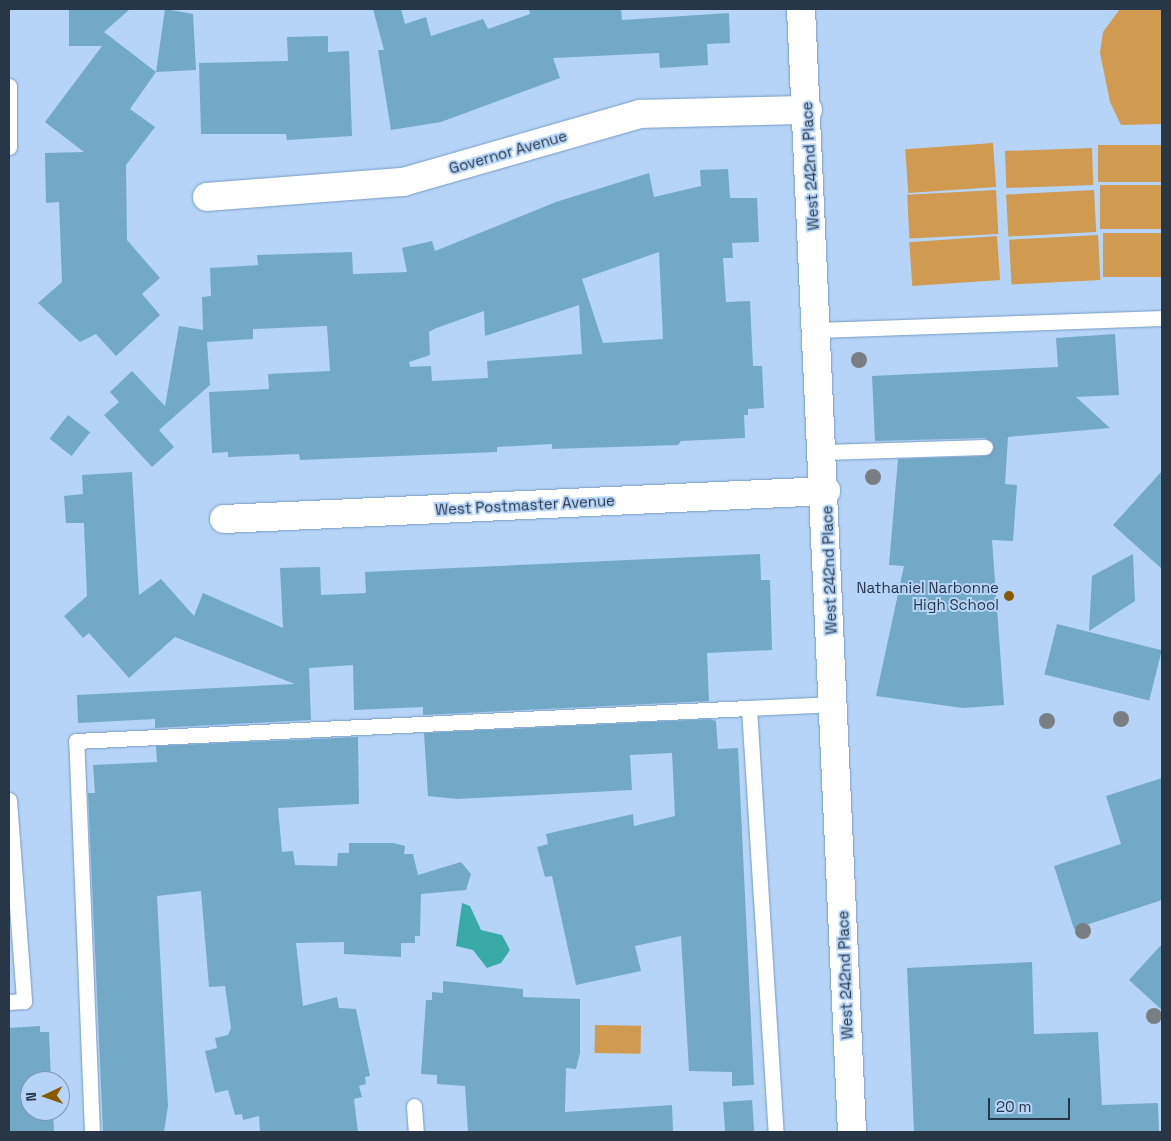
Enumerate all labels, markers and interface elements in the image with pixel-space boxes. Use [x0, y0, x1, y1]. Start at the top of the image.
street label: West 242nd Place [798, 101, 822, 231]
street label: Governor Avenue [447, 127, 569, 177]
street label: West Postmaster Avenue [435, 491, 615, 519]
street label: West 242nd Place [818, 505, 840, 635]
place label: Nathaniel Narbonne High School [856, 578, 999, 613]
marker: Nathaniel Narbonne High School [1003, 590, 1015, 602]
street label: West 242nd Place [834, 910, 856, 1040]
north arrow [20, 1071, 70, 1121]
scale bar [991, 1088, 1074, 1120]
text: N [22, 1092, 40, 1102]
text: 20 m [996, 1097, 1031, 1116]

